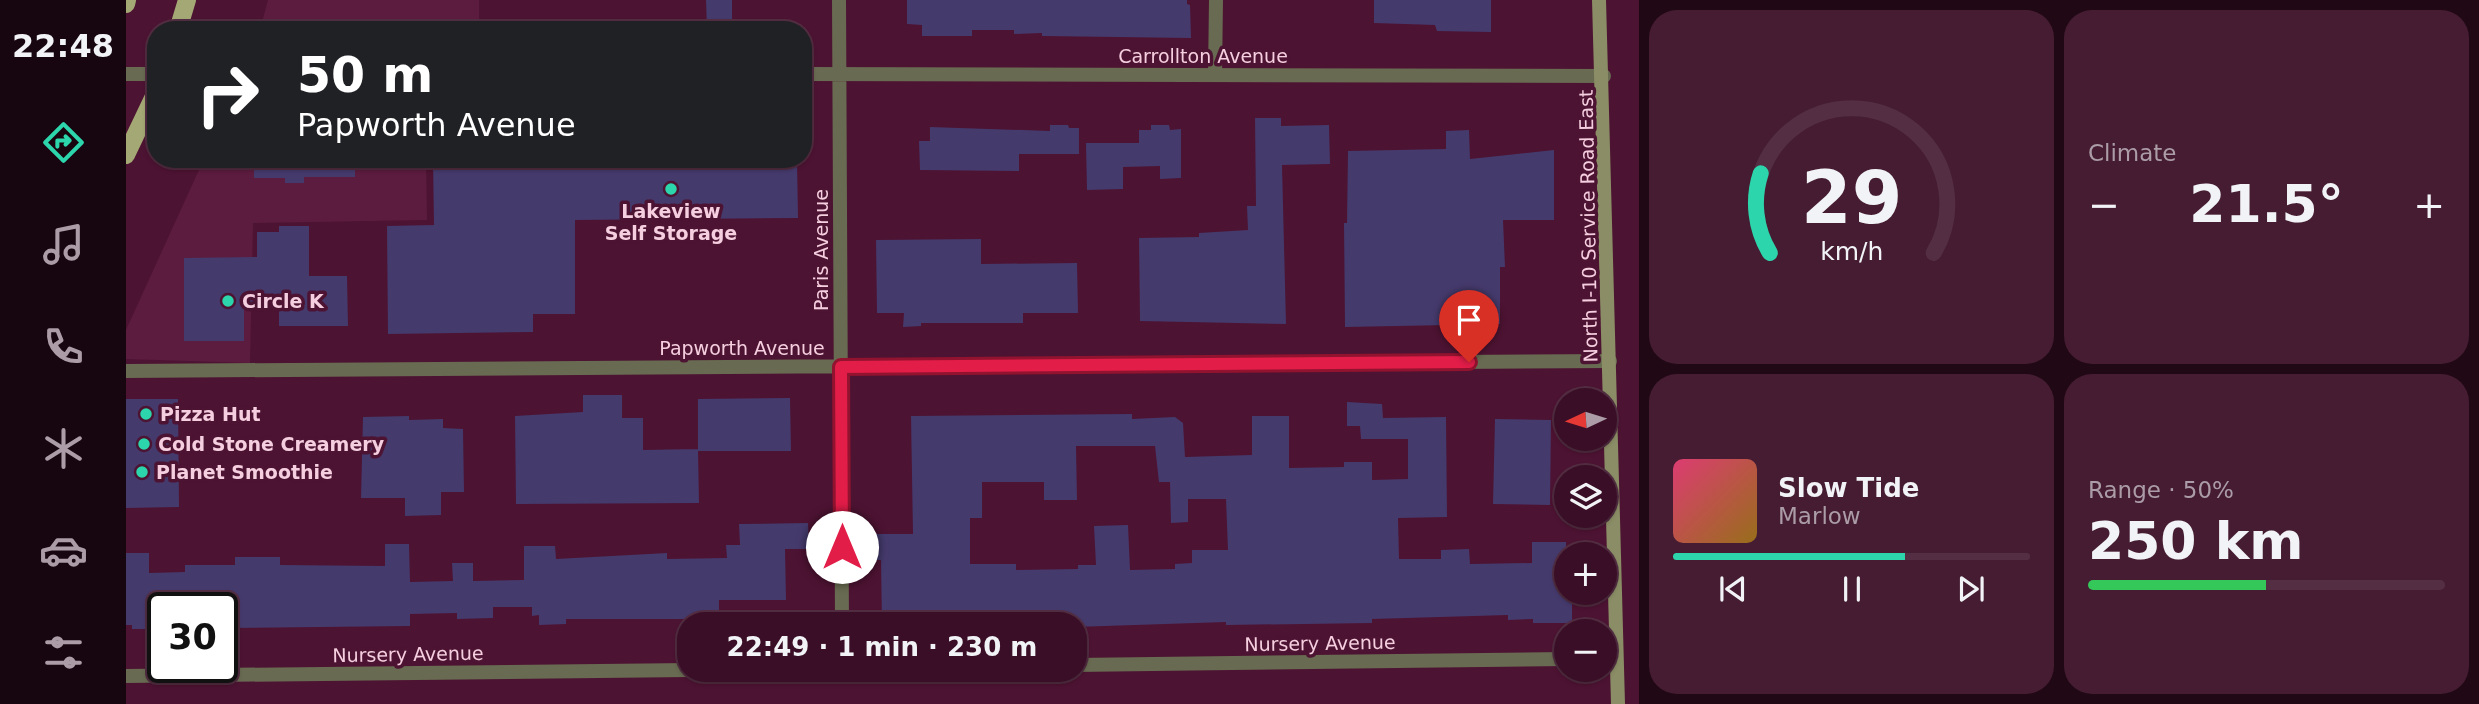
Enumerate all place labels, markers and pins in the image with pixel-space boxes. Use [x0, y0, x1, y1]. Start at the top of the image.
marker: Lakeview Self Storage [663, 181, 679, 197]
place label: Lakeview Self Storage [605, 200, 737, 244]
place label: Circle K [242, 290, 325, 312]
pin [1439, 290, 1499, 362]
marker: Circle K [220, 293, 236, 309]
place label: Pizza Hut [160, 403, 261, 425]
marker: Pizza Hut [138, 406, 154, 422]
place label: Cold Stone Creamery [158, 433, 385, 455]
marker: Cold Stone Creamery [136, 436, 152, 452]
place label: Planet Smoothie [156, 461, 333, 483]
marker: Planet Smoothie [134, 464, 150, 480]

